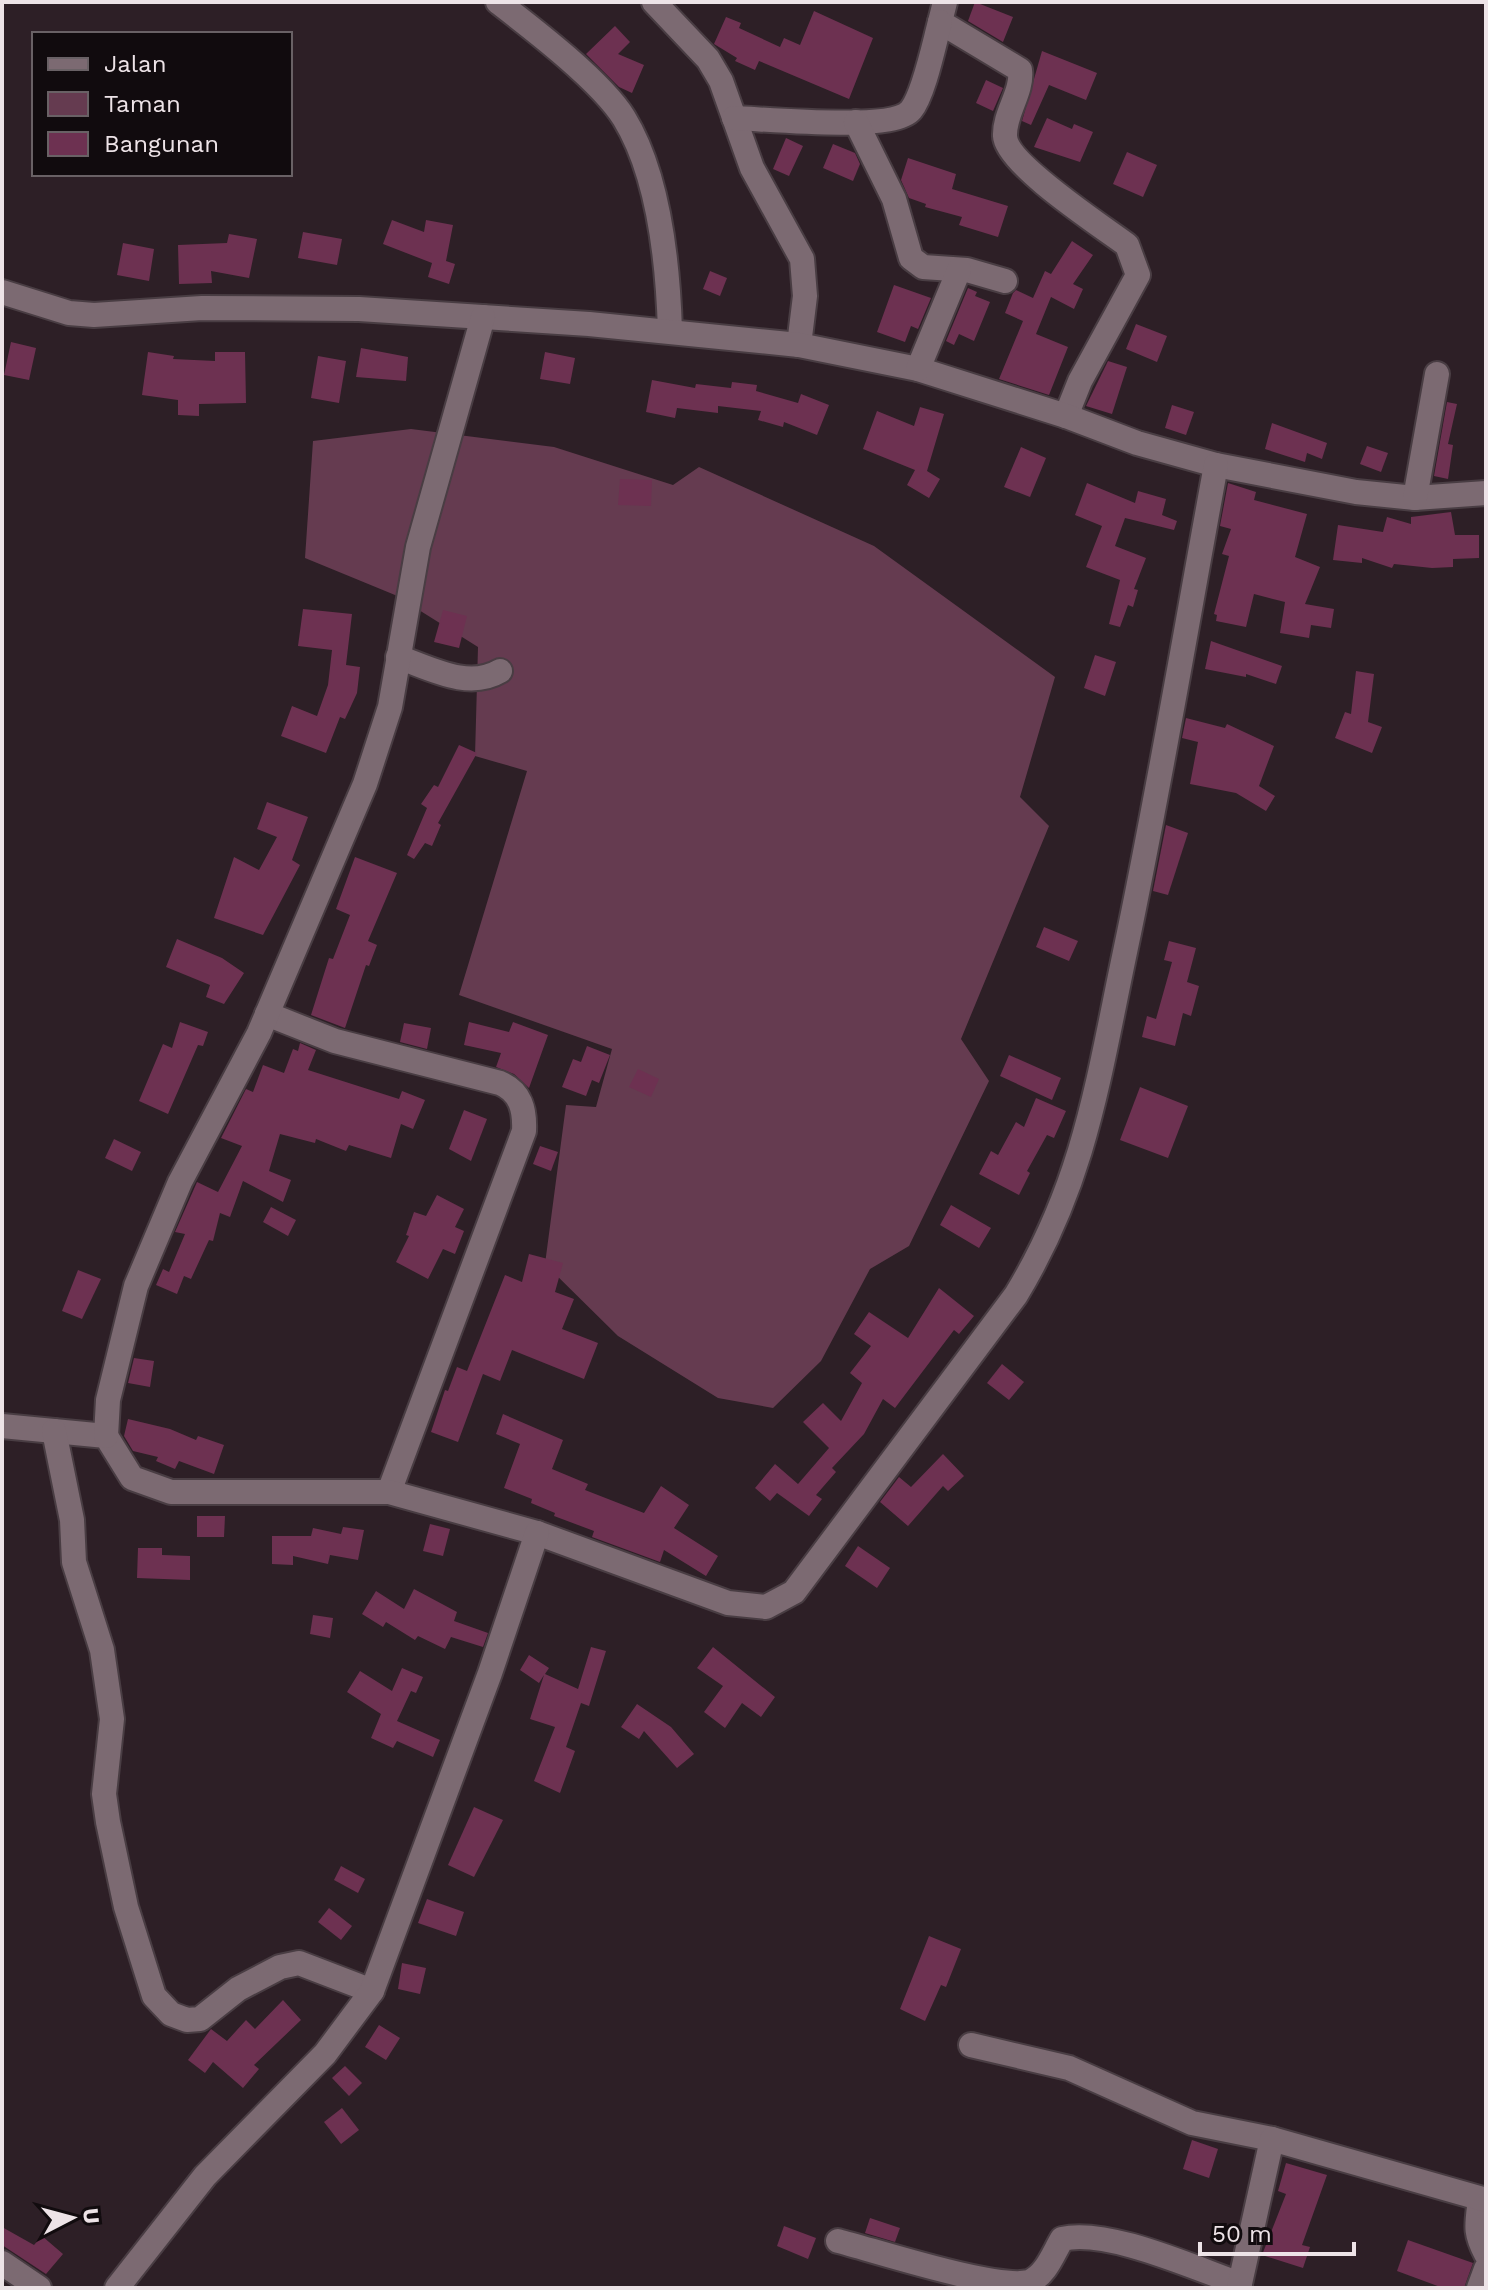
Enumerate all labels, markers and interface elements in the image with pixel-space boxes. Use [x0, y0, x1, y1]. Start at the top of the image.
legend [32, 32, 292, 176]
text: Jalan [104, 50, 167, 78]
text: Taman [104, 90, 181, 118]
text: Bangunan [104, 130, 219, 158]
north arrow [32, 2178, 112, 2258]
scale bar [1200, 2206, 1354, 2256]
text: U [78, 2207, 105, 2225]
text: 50 m [1212, 2220, 1272, 2248]

